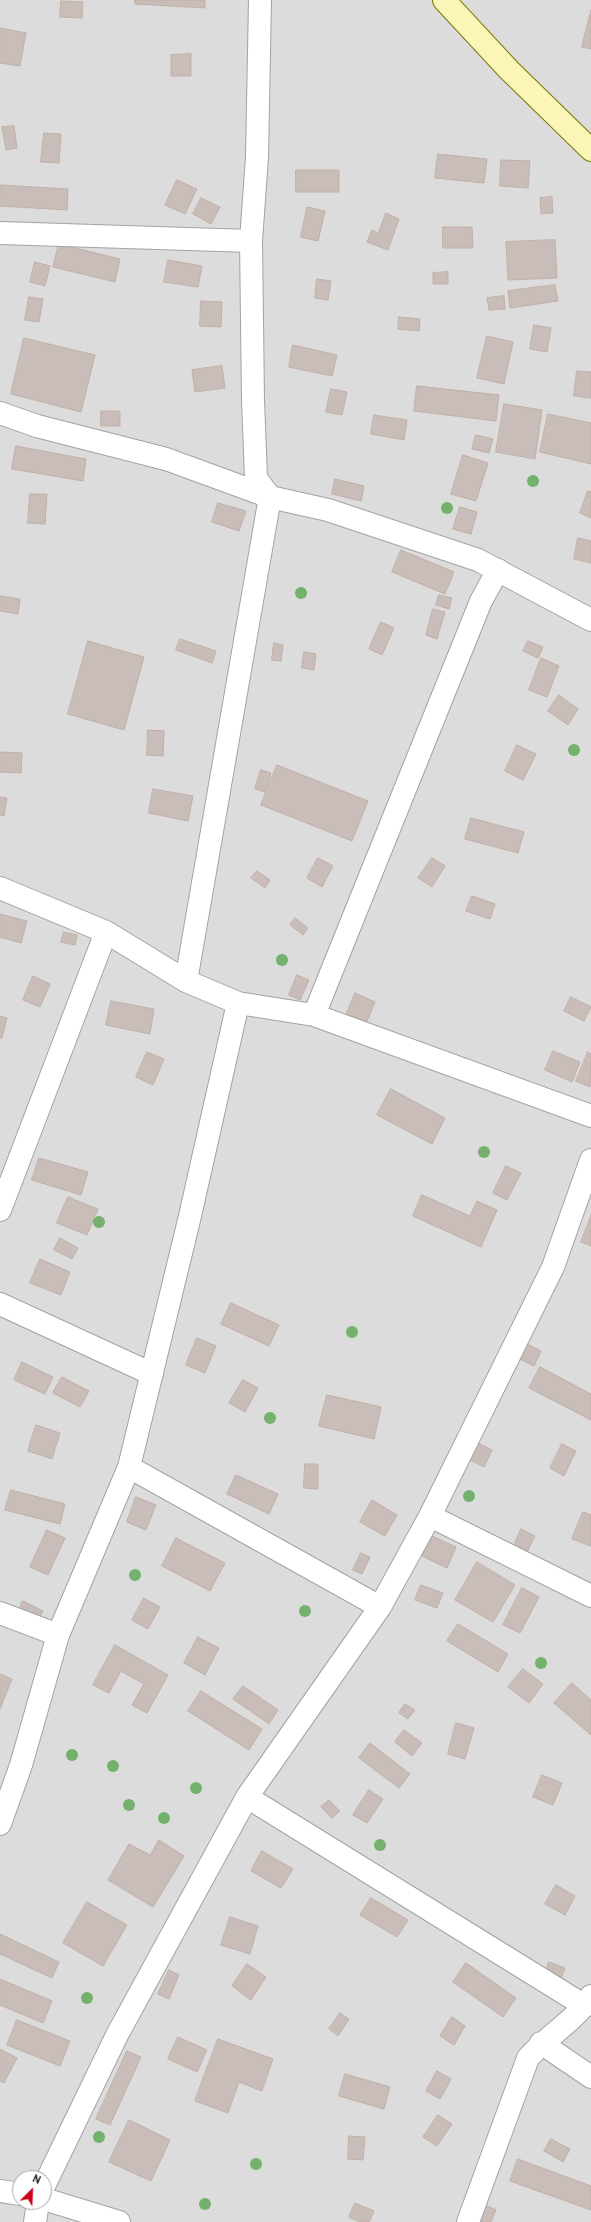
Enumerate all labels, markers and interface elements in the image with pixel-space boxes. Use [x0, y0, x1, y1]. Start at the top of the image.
north arrow [12, 2170, 52, 2210]
text: N [30, 2172, 43, 2188]

